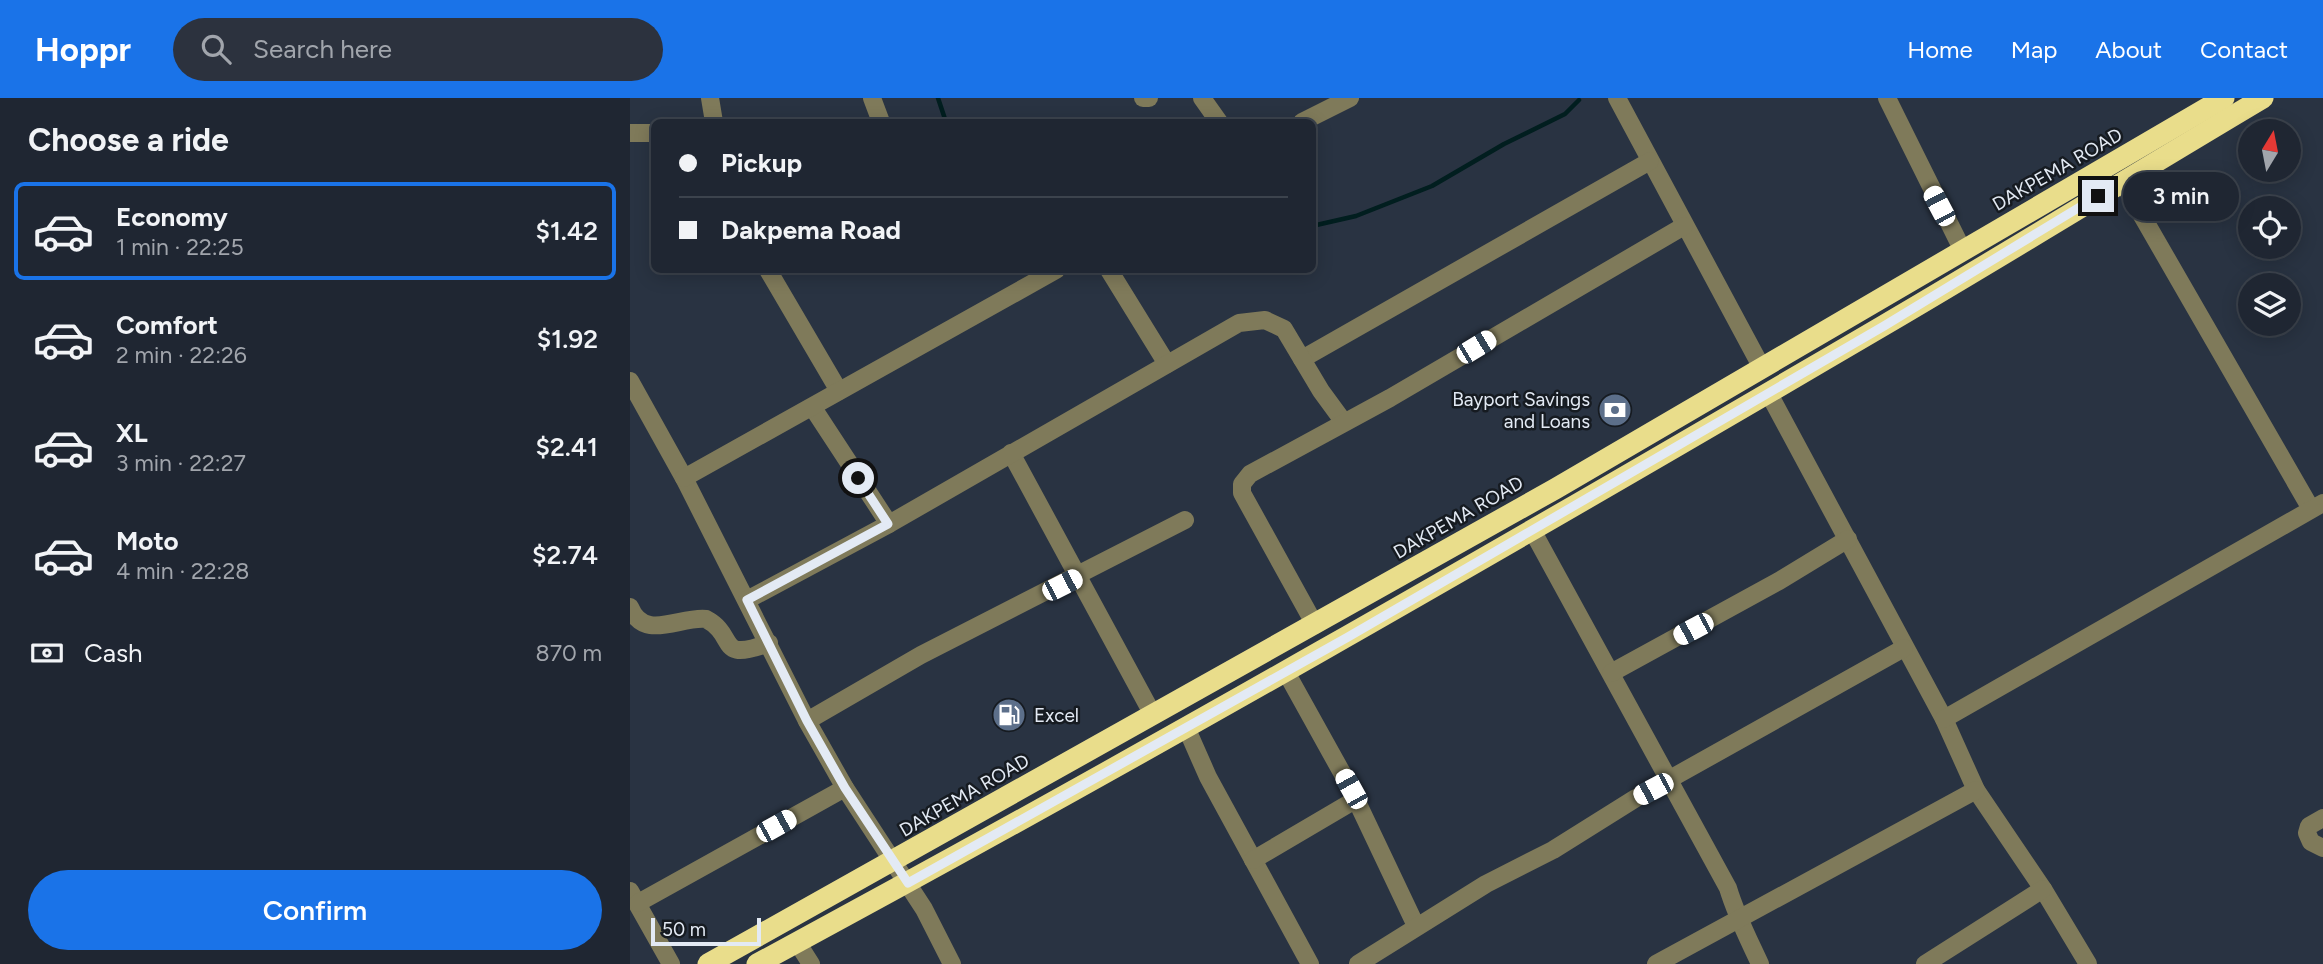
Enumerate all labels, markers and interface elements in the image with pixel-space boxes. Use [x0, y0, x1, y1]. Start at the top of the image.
search box [173, 18, 663, 81]
text: Hoppr [35, 30, 131, 69]
icon: search [197, 30, 235, 68]
text: Search here [253, 33, 392, 65]
text: Home [1907, 35, 1973, 64]
text: Map [2011, 35, 2057, 64]
text: About [2095, 35, 2162, 64]
text: Contact [2200, 35, 2288, 64]
north arrow [2238, 119, 2301, 182]
map controls [2238, 119, 2301, 336]
text: Choose a ride [28, 121, 229, 159]
street label: DAKPEMA ROAD [1988, 123, 2126, 216]
text: Pickup [721, 147, 802, 179]
callout: 3 min [2122, 172, 2238, 220]
route end [2082, 180, 2114, 212]
text: 3 min [2153, 182, 2209, 210]
car [1920, 183, 1959, 229]
button: locate [2238, 196, 2301, 259]
icon: car [32, 200, 95, 263]
text: Economy [116, 201, 228, 233]
text: Dakpema Road [721, 214, 901, 246]
text: $1.42 [535, 215, 598, 247]
text: 1 min · 22:25 [116, 233, 244, 261]
button: layers [2238, 273, 2301, 336]
icon: car [32, 308, 95, 371]
text: Comfort [116, 309, 218, 341]
text: $1.92 [537, 323, 598, 355]
car [1453, 327, 1500, 367]
text: 2 min · 22:26 [116, 341, 247, 369]
place label: Bayport Savings and Loans [1452, 388, 1590, 433]
bank icon: Bayport Savings and Loans [1596, 391, 1634, 429]
icon: car [32, 416, 95, 479]
text: XL [116, 417, 148, 449]
text: $2.41 [535, 431, 598, 463]
text: 3 min · 22:27 [116, 449, 246, 477]
route start [842, 462, 874, 494]
street label: DAKPEMA ROAD [1389, 471, 1527, 564]
icon: car [32, 524, 95, 587]
text: Moto [116, 525, 179, 557]
text: $2.74 [532, 539, 598, 571]
text: 4 min · 22:28 [116, 557, 249, 585]
car [1039, 566, 1086, 604]
car [1670, 610, 1717, 648]
icon: cash [28, 634, 66, 672]
text: Cash [84, 637, 143, 669]
text: 870 m [536, 639, 602, 667]
fuel station icon: Excel [990, 696, 1028, 734]
place label: Excel [1034, 704, 1079, 727]
street label: DAKPEMA ROAD [895, 749, 1033, 842]
car [1332, 766, 1371, 812]
car [1630, 770, 1677, 808]
car [753, 807, 800, 845]
button: Confirm [28, 870, 602, 950]
scale bar [651, 915, 761, 947]
text: 50 m [662, 918, 706, 941]

